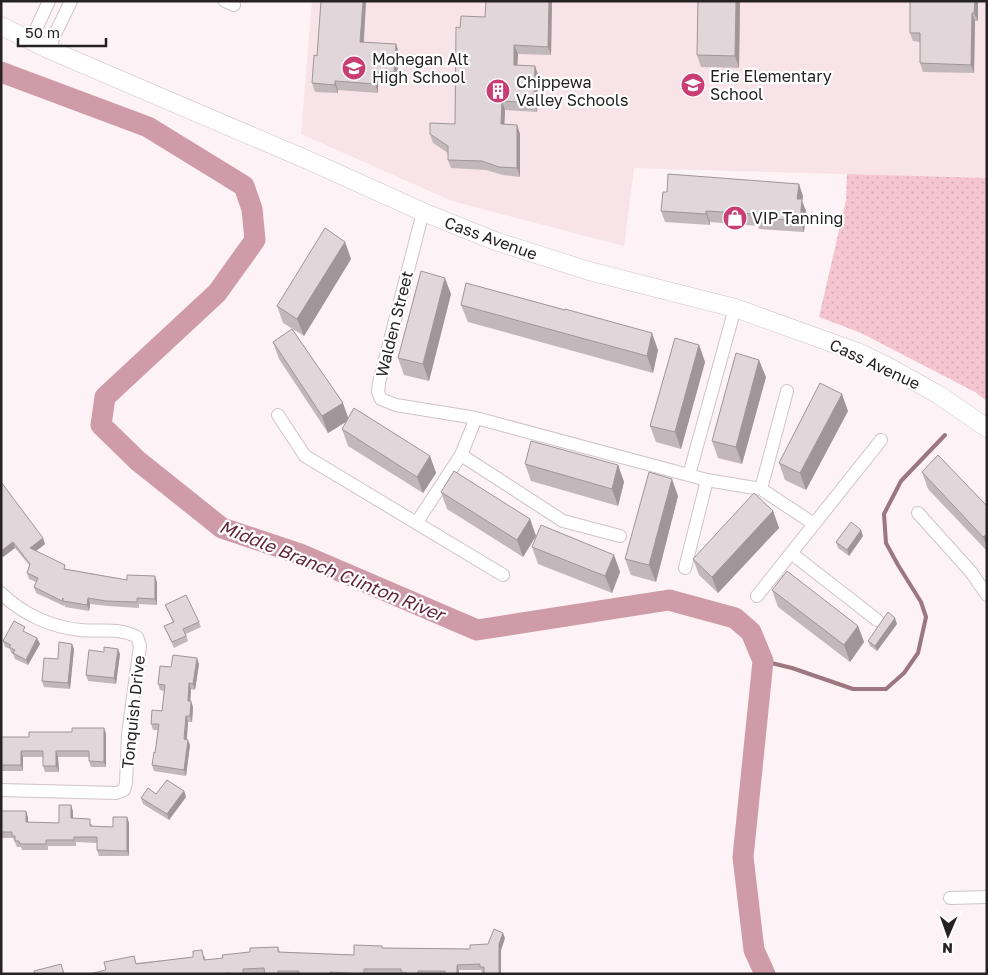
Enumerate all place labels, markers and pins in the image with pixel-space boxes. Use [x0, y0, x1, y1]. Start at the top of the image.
place label: Mohegan Alt High School [372, 49, 469, 87]
school or university icon: Mohegan Alt High School [341, 55, 367, 81]
place label: Erie Elementary School [710, 66, 832, 104]
place label: Chippewa Valley Schools [516, 72, 628, 110]
school or university icon: Erie Elementary School [680, 72, 706, 98]
building icon: Chippewa Valley Schools [485, 78, 511, 104]
shop icon: VIP Tanning [722, 205, 748, 231]
place label: VIP Tanning [752, 208, 843, 228]

